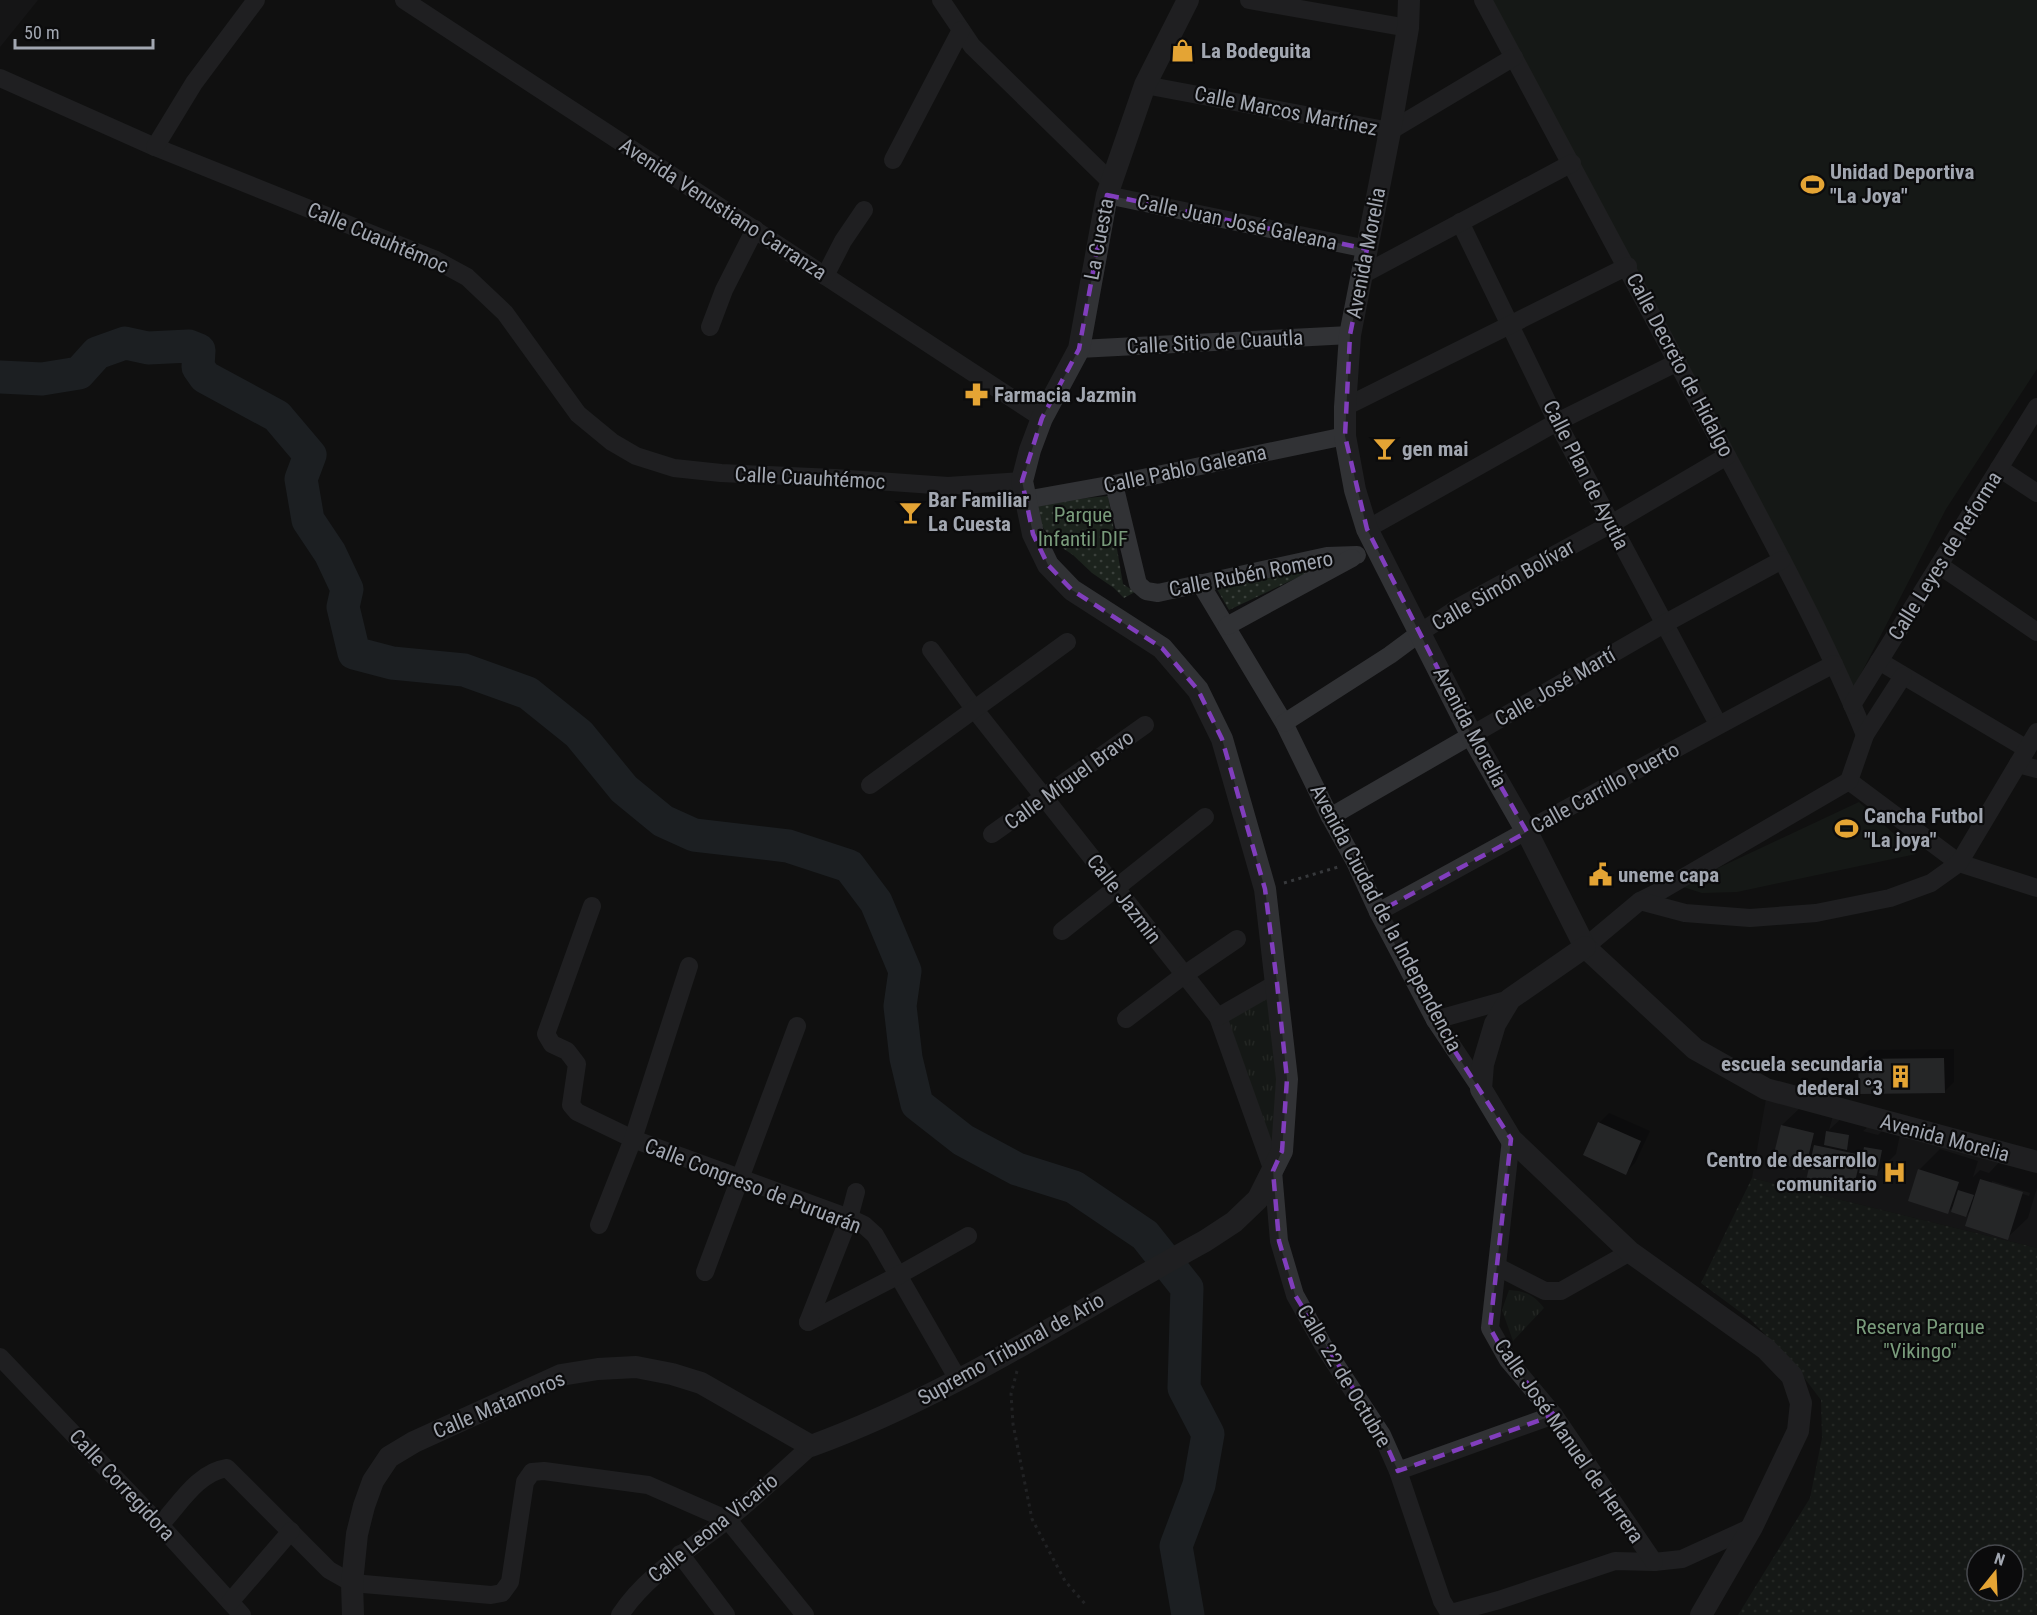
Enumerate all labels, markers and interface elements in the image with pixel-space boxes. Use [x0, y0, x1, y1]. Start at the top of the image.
scale bar [15, 12, 153, 50]
text: 50 m [24, 22, 59, 43]
shop icon: La Bodeguita [1170, 38, 1196, 64]
place label: La Bodeguita [1201, 39, 1311, 63]
street label: Calle Marcos Martínez [1192, 81, 1380, 141]
street label: Avenida Venustiano Carranza [615, 133, 831, 285]
place label: Unidad Deportiva "La Joya" [1830, 160, 1974, 208]
sports icon: Unidad Deportiva "La Joya" [1799, 171, 1825, 197]
street label: Avenida Morelia [1342, 186, 1390, 320]
street label: Calle Juan José Galeana [1135, 189, 1339, 255]
street label: La Cuesta [1079, 196, 1119, 282]
street label: Calle Cuauhtémoc [304, 197, 452, 279]
street label: Calle Decreto de Hidalgo [1621, 269, 1739, 461]
street label: Calle Sitio de Cuautla [1126, 325, 1304, 359]
pharmacy icon: Farmacia Jazmin [963, 382, 989, 408]
place label: Farmacia Jazmin [994, 383, 1137, 407]
street label: Calle Plan de Ayutla [1538, 396, 1634, 554]
bar icon: gen mai [1371, 436, 1397, 462]
place label: gen mai [1402, 437, 1469, 461]
street label: Calle Pablo Galeana [1101, 440, 1269, 498]
street label: Calle Cuauhtémoc [734, 462, 886, 494]
street label: Calle Leyes de Reforma [1883, 467, 2007, 645]
place label: Bar Familiar La Cuesta [928, 488, 1029, 536]
bar icon: Bar Familiar La Cuesta [897, 499, 923, 525]
park label: Parque Infantil DIF [1038, 503, 1128, 551]
street label: Calle Simón Bolívar [1428, 535, 1578, 635]
street label: Calle Rubén Romero [1167, 546, 1335, 602]
street label: Calle José Martí [1490, 642, 1620, 731]
street label: Avenida Morelia [1428, 663, 1512, 791]
street label: Calle Miguel Bravo [1000, 725, 1138, 835]
street label: Calle Carrillo Puerto [1527, 737, 1683, 839]
street label: Avenida Ciudad de la Independencia [1305, 780, 1467, 1056]
place label: Cancha Futbol "La joya" [1864, 804, 1984, 852]
sports icon: Cancha Futbol "La joya" [1833, 815, 1859, 841]
street label: Calle Jazmin [1082, 850, 1166, 948]
public building icon: uneme capa [1587, 862, 1613, 888]
place label: uneme capa [1618, 863, 1719, 887]
place label: escuela secundaria dederal °3 [1721, 1052, 1883, 1100]
building icon: escuela secundaria dederal °3 [1888, 1063, 1914, 1089]
street label: Avenida Morelia [1878, 1109, 2012, 1167]
street label: Calle Congreso de Puruarán [641, 1134, 865, 1238]
place label: Centro de desarrollo comunitario [1706, 1148, 1877, 1196]
hospital icon: Centro de desarrollo comunitario [1882, 1159, 1908, 1185]
street label: Supremo Tribunal de Ario [914, 1288, 1108, 1410]
street label: Calle 22 de Octubre [1292, 1300, 1396, 1452]
park label: Reserva Parque "Vikingo" [1856, 1315, 1985, 1363]
street label: Calle José Manuel de Herrera [1489, 1334, 1649, 1548]
street label: Calle Matamoros [429, 1366, 569, 1444]
street label: Calle Corregidora [64, 1424, 180, 1546]
street label: Calle Leona Vicario [643, 1468, 783, 1588]
north arrow [1965, 1543, 2025, 1603]
text: N [1992, 1549, 2007, 1570]

